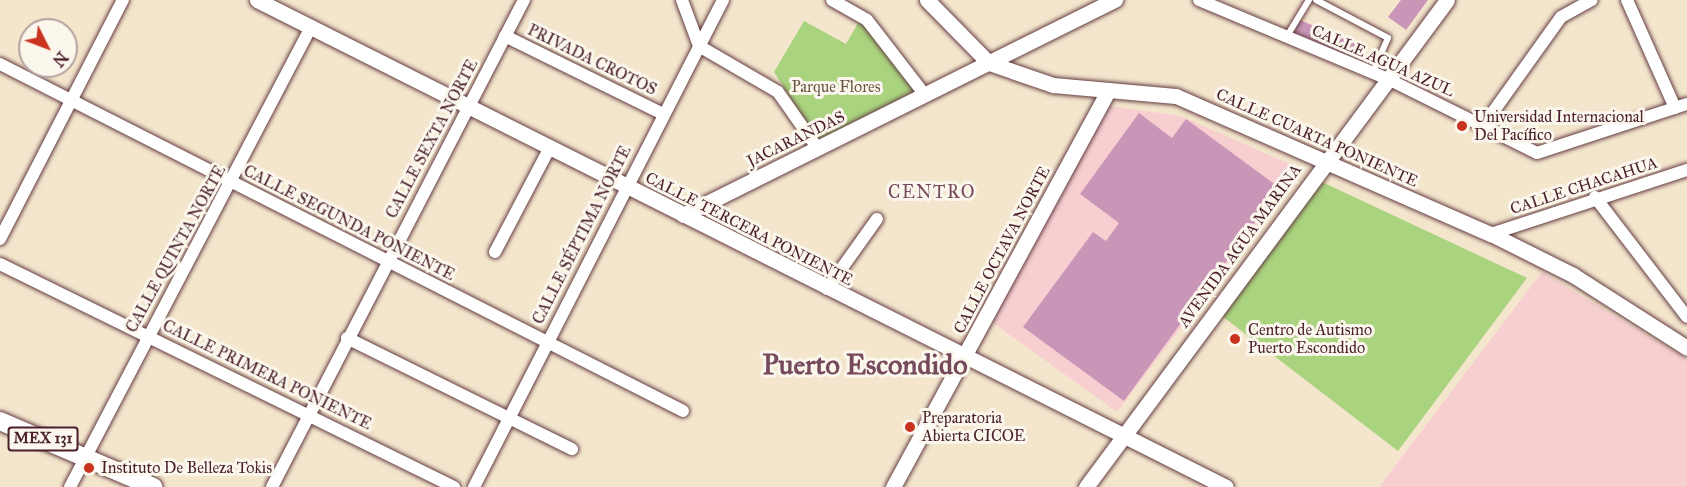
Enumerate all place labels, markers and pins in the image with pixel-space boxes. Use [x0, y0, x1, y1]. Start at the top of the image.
place label: Universidad Internacional Del Pacífico [1474, 107, 1644, 145]
marker: Universidad Internacional Del Pacífico [1455, 119, 1469, 133]
place label: Centro de Autismo Puerto Escondido [1248, 320, 1372, 358]
marker: Centro de Autismo Puerto Escondido [1226, 330, 1244, 348]
place label: Preparatoria Abierta CICOE [922, 408, 1025, 446]
marker: Preparatoria Abierta CICOE [903, 420, 917, 434]
place label: Instituto De Belleza Tokis [101, 458, 272, 478]
marker: Instituto De Belleza Tokis [82, 461, 96, 475]

